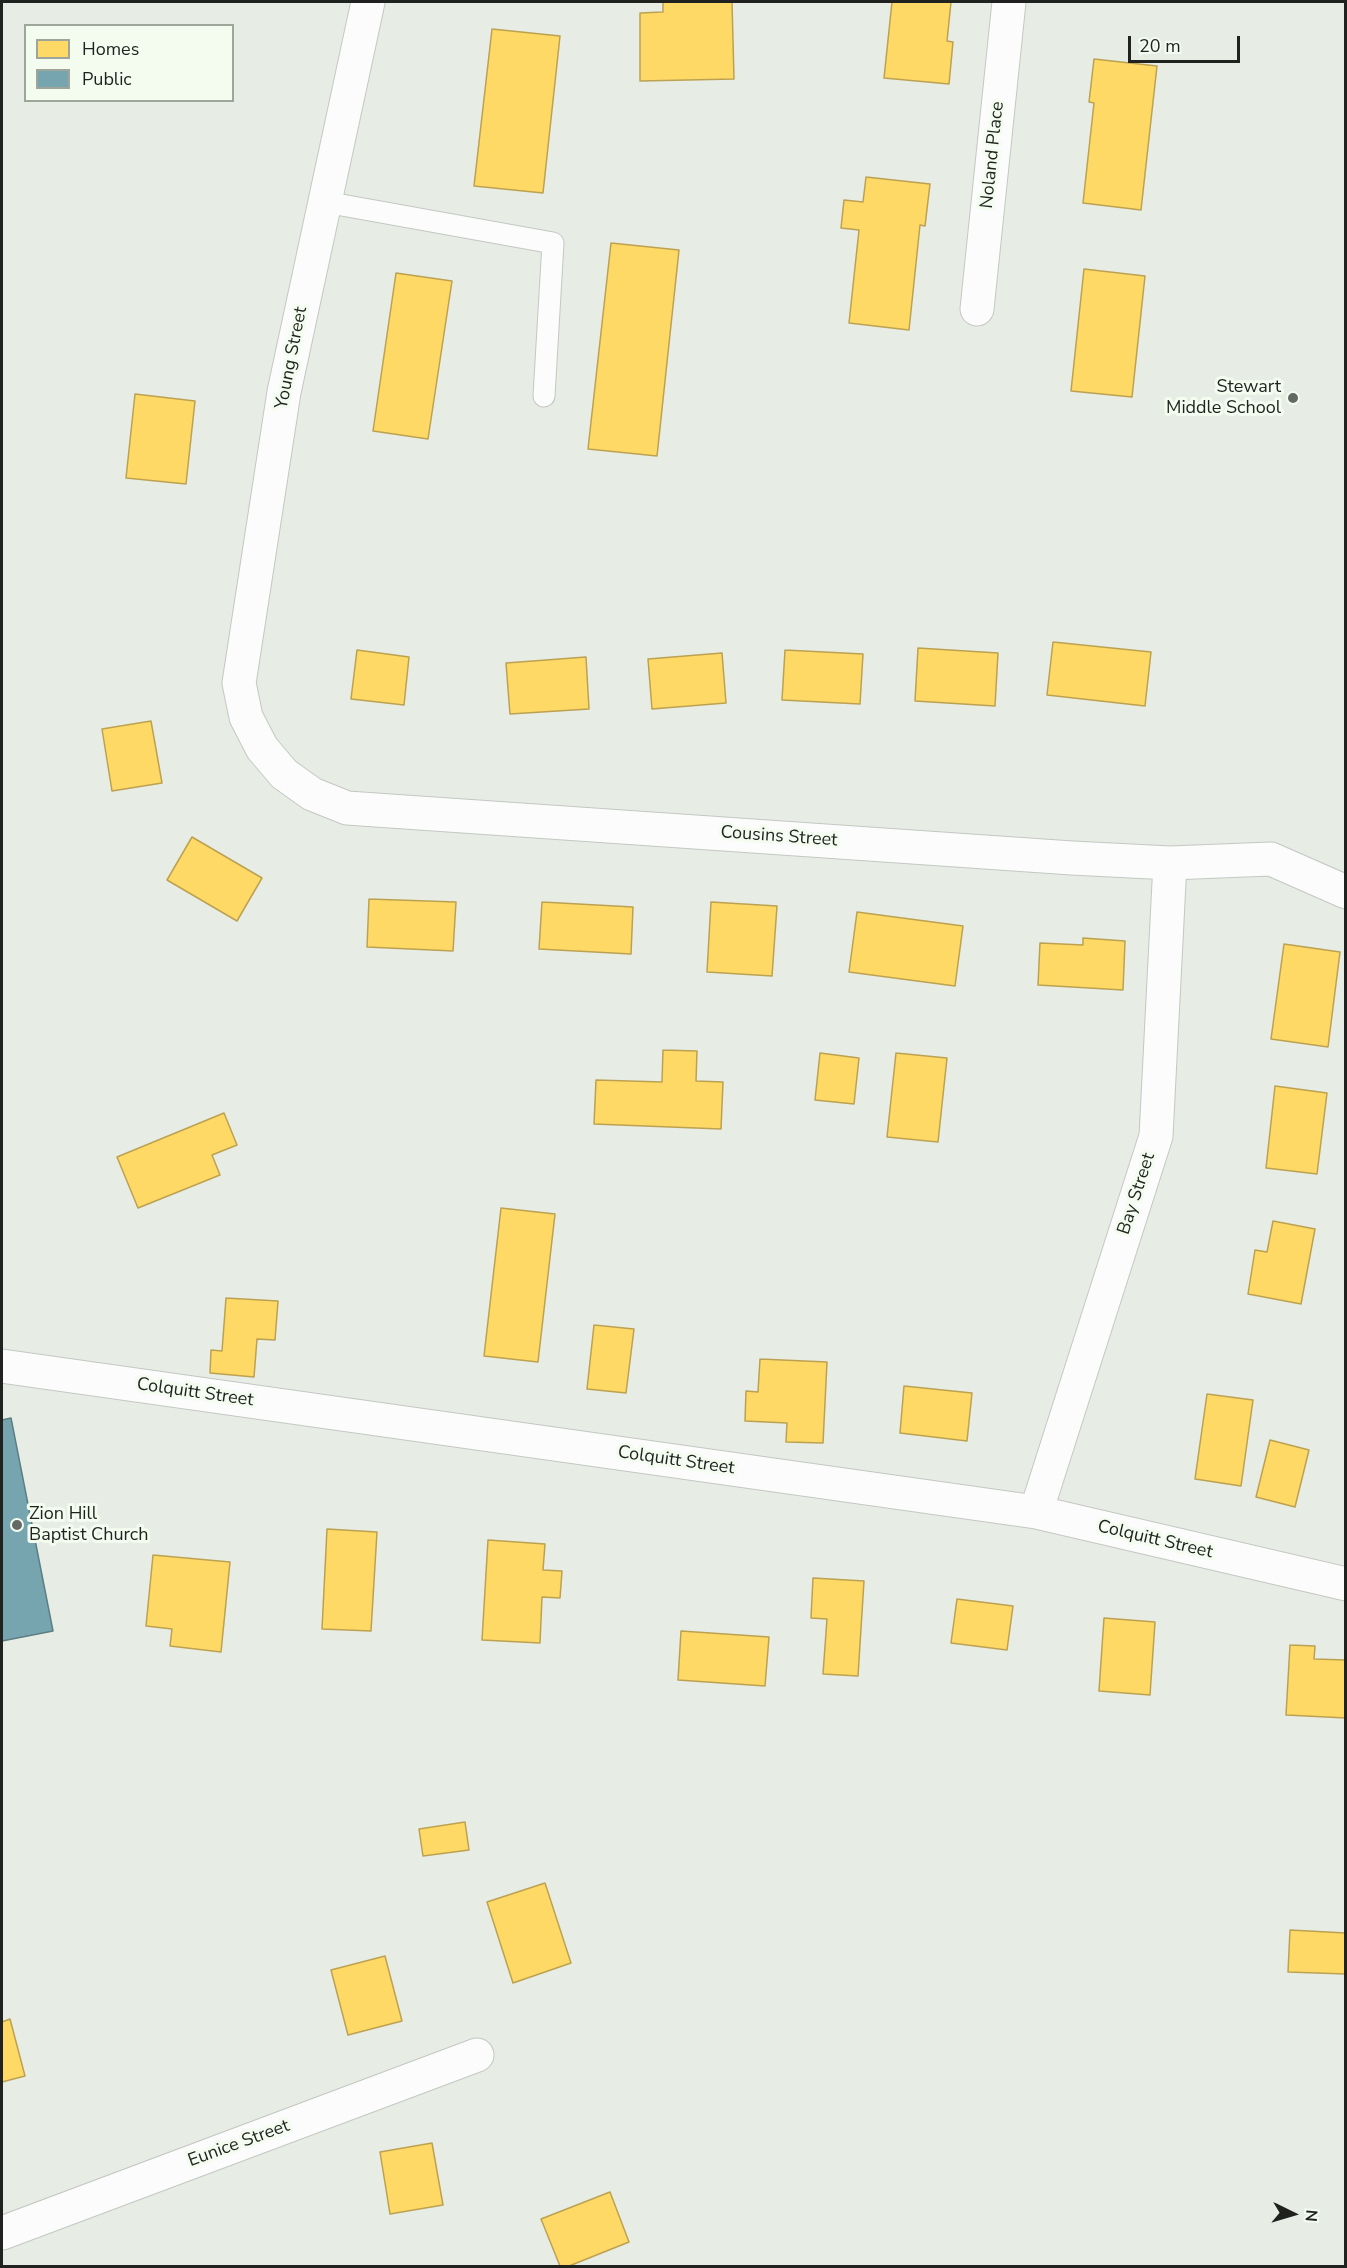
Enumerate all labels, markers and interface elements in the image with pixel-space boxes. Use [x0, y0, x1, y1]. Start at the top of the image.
legend [24, 24, 234, 102]
scale bar [1131, 24, 1244, 62]
text: 20 m [1139, 34, 1181, 58]
text: Homes [82, 37, 139, 61]
text: Public [82, 67, 132, 91]
street label: Noland Place [977, 100, 1009, 210]
street label: Young Street [271, 305, 313, 411]
place label: Stewart Middle School [1166, 377, 1281, 420]
marker: Stewart Middle School [1286, 391, 1300, 405]
street label: Cousins Street [720, 822, 838, 852]
street label: Bay Street [1114, 1150, 1160, 1238]
street label: Colquitt Street [135, 1374, 255, 1412]
street label: Colquitt Street [616, 1442, 736, 1480]
place label: Zion Hill Baptist Church [29, 1504, 148, 1546]
street label: Colquitt Street [1095, 1516, 1215, 1564]
marker: Zion Hill Baptist Church [10, 1518, 24, 1532]
street label: Eunice Street [185, 2116, 293, 2172]
north arrow [1263, 2184, 1323, 2244]
text: N [1299, 2209, 1322, 2222]

